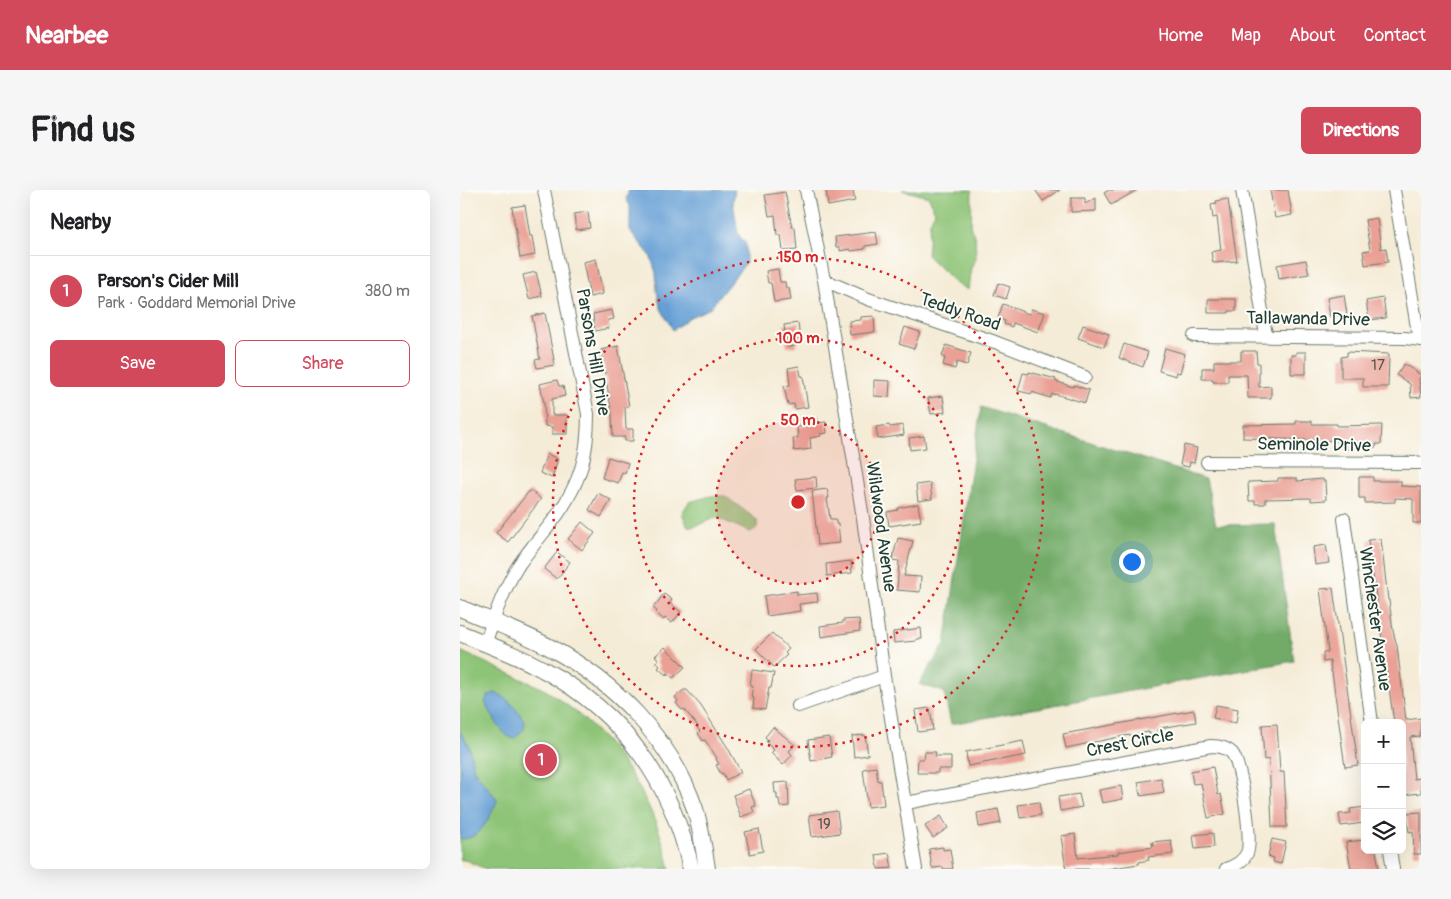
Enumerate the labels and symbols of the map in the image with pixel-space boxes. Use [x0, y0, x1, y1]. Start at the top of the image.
text: 150 m [778, 248, 818, 267]
street label: Parsons Hill Drive [570, 287, 616, 418]
street label: Teddy Road [916, 287, 1004, 337]
street label: Tallawanda Drive [1246, 306, 1370, 332]
text: 100 m [777, 329, 819, 348]
house number: 17 [1371, 356, 1385, 375]
text: 50 m [781, 411, 815, 430]
street label: Seminole Drive [1257, 433, 1371, 457]
street label: Wildwood Avenue [860, 460, 902, 594]
centre of rings [789, 493, 807, 511]
street label: Winchester Avenue [1354, 546, 1396, 692]
your location [1119, 549, 1145, 575]
street label: Crest Circle [1084, 723, 1176, 763]
pin: 1 [525, 741, 557, 779]
house number: 19 [817, 815, 831, 834]

